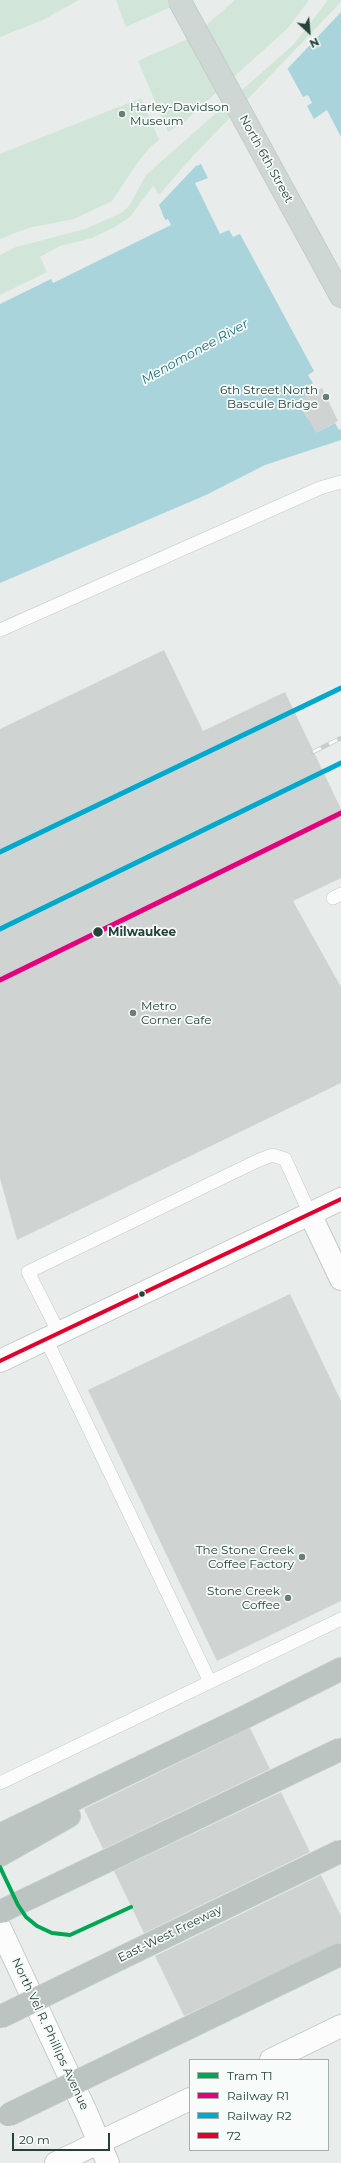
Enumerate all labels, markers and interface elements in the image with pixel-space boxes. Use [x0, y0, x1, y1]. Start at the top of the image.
north arrow [289, 12, 329, 52]
text: N [307, 35, 321, 51]
place label: Harley-Davidson Museum [130, 100, 229, 128]
marker: Harley-Davidson Museum [117, 109, 127, 119]
street label: North 6th Street [236, 113, 296, 205]
water label: Menomonee River [139, 316, 251, 388]
place label: 6th Street North Bascule Bridge [220, 383, 318, 411]
marker: 6th Street North Bascule Bridge [321, 392, 331, 402]
marker: Milwaukee [91, 925, 105, 939]
place label: Milwaukee [108, 925, 176, 939]
place label: Metro Corner Cafe [141, 999, 211, 1027]
marker: Metro Corner Cafe [128, 1008, 138, 1018]
unlabelled marker [137, 1289, 147, 1299]
place label: The Stone Creek Coffee Factory [196, 1543, 294, 1571]
marker: The Stone Creek Coffee Factory [297, 1552, 307, 1562]
place label: Stone Creek Coffee [207, 1584, 280, 1612]
marker: Stone Creek Coffee [283, 1593, 293, 1603]
street label: East-West Freeway [116, 1903, 224, 1965]
street label: North Vel R. Phillips Avenue [8, 1956, 92, 2112]
legend [189, 2059, 329, 2151]
text: Tram T1 [227, 2068, 273, 2083]
text: Railway R1 [227, 2088, 289, 2103]
text: Railway R2 [227, 2108, 291, 2123]
scale bar [14, 2125, 112, 2151]
text: 72 [227, 2128, 241, 2143]
text: 20 m [19, 2132, 50, 2147]

